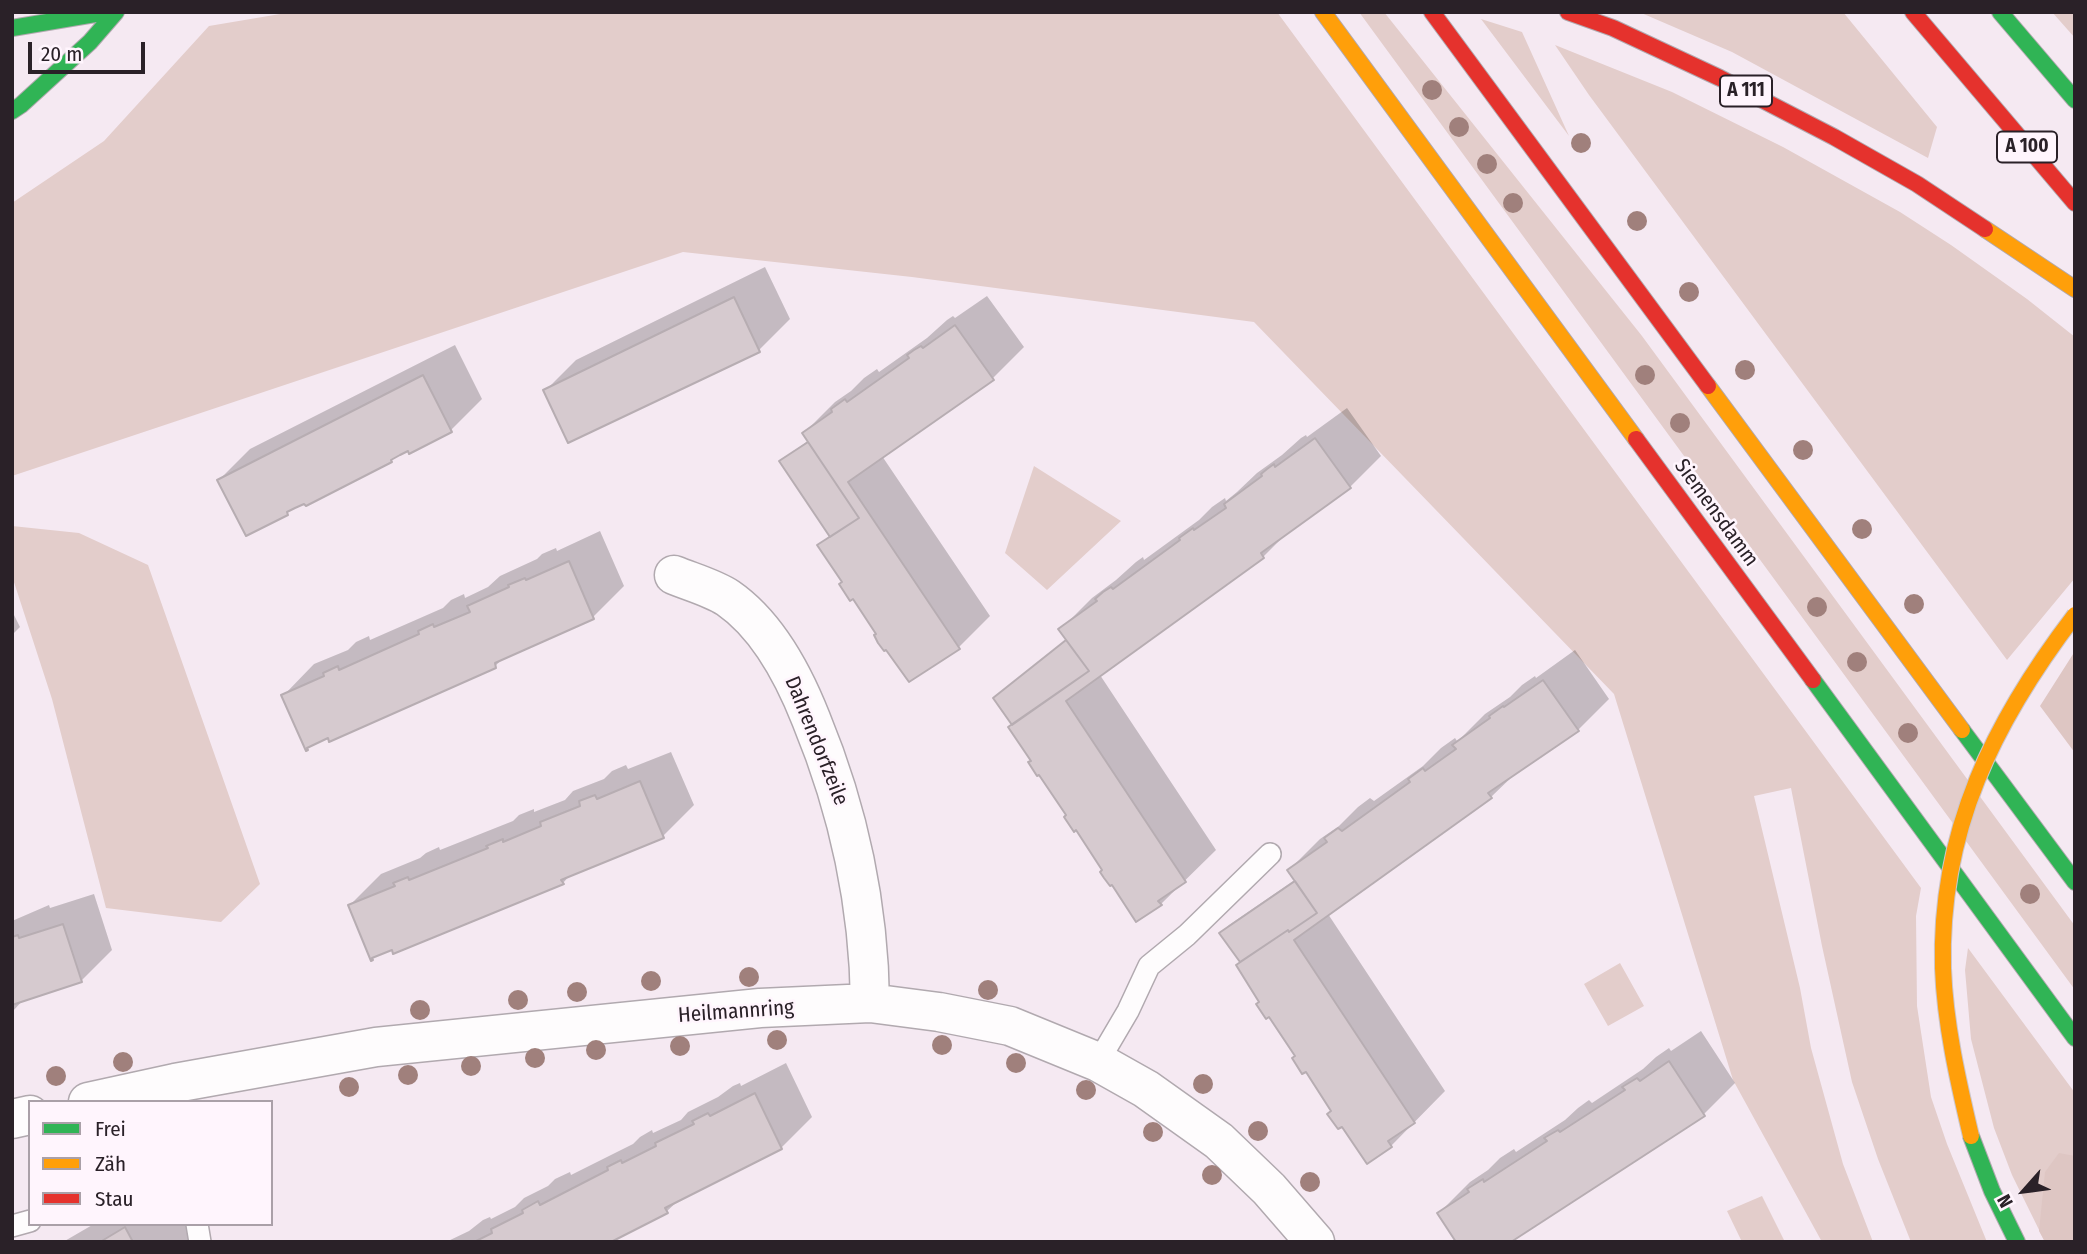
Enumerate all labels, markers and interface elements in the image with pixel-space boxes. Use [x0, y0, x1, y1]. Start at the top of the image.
scale bar [32, 28, 149, 72]
text: 20 m [41, 41, 82, 67]
road number: A 111 [1720, 76, 1772, 106]
road number: A 100 [1997, 132, 2057, 162]
street label: Siemensdamm [1669, 454, 1763, 572]
street label: Dahrendorfzeile [779, 673, 853, 809]
street label: Heilmannring [677, 995, 795, 1029]
legend [28, 1100, 273, 1226]
text: Frei [95, 1116, 126, 1142]
text: Zäh [95, 1151, 126, 1177]
north arrow [1989, 1156, 2059, 1226]
text: Stau [95, 1186, 133, 1212]
text: N [1992, 1191, 2018, 1212]

